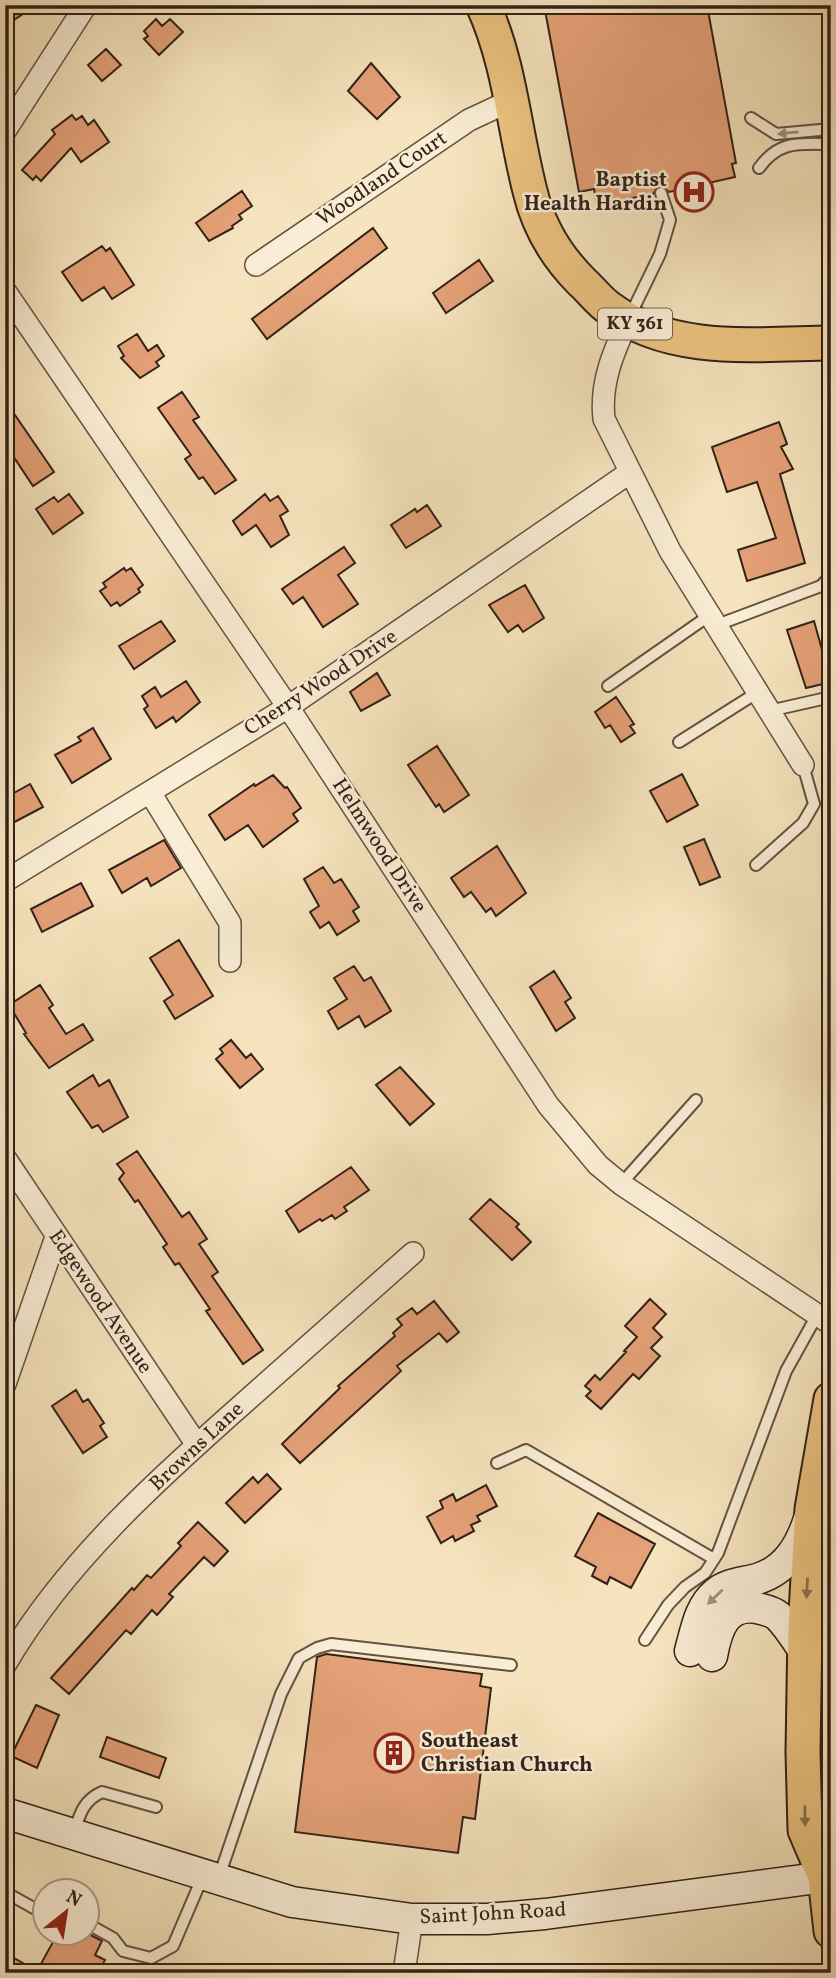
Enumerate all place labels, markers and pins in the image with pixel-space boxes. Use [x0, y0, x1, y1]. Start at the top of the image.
place label: Baptist Health Hardin [524, 166, 667, 219]
hospital icon: Baptist Health Hardin [673, 171, 715, 213]
place label: Southeast Christian Church [421, 1727, 593, 1780]
building icon: Southeast Christian Church [373, 1732, 415, 1774]

